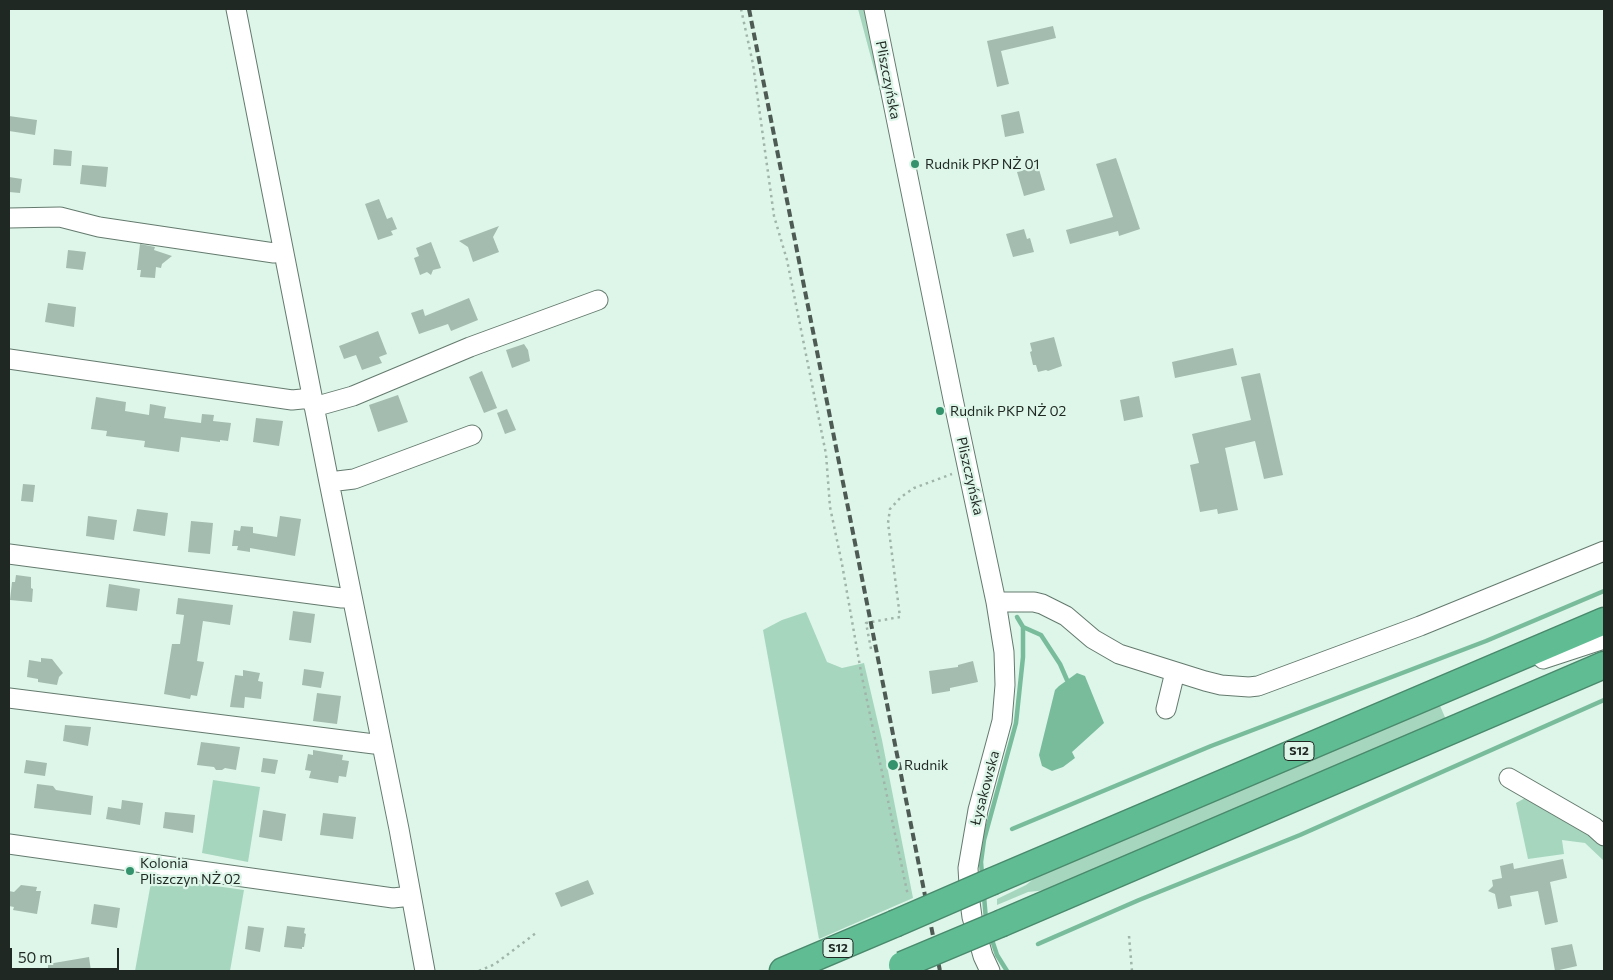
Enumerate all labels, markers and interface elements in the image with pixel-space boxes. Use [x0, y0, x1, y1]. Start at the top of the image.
street label: Pliszczyńska [872, 39, 904, 121]
place label: Rudnik PKP NŻ 01 [925, 156, 1039, 172]
marker: Rudnik PKP NŻ 01 [909, 158, 921, 170]
place label: Rudnik PKP NŻ 02 [950, 403, 1066, 419]
marker: Rudnik PKP NŻ 02 [934, 405, 946, 417]
street label: Pliszczyńska [953, 435, 987, 517]
road number: S12 [1284, 741, 1314, 760]
street label: Łysakowska [967, 749, 1003, 827]
place label: Rudnik [904, 757, 948, 773]
marker: Rudnik [886, 758, 900, 772]
place label: Kolonia Pliszczyn NŻ 02 [140, 855, 241, 888]
marker: Kolonia Pliszczyn NŻ 02 [124, 865, 136, 877]
scale bar [12, 938, 121, 970]
road number: S12 [823, 938, 853, 958]
text: 50 m [18, 948, 52, 966]

